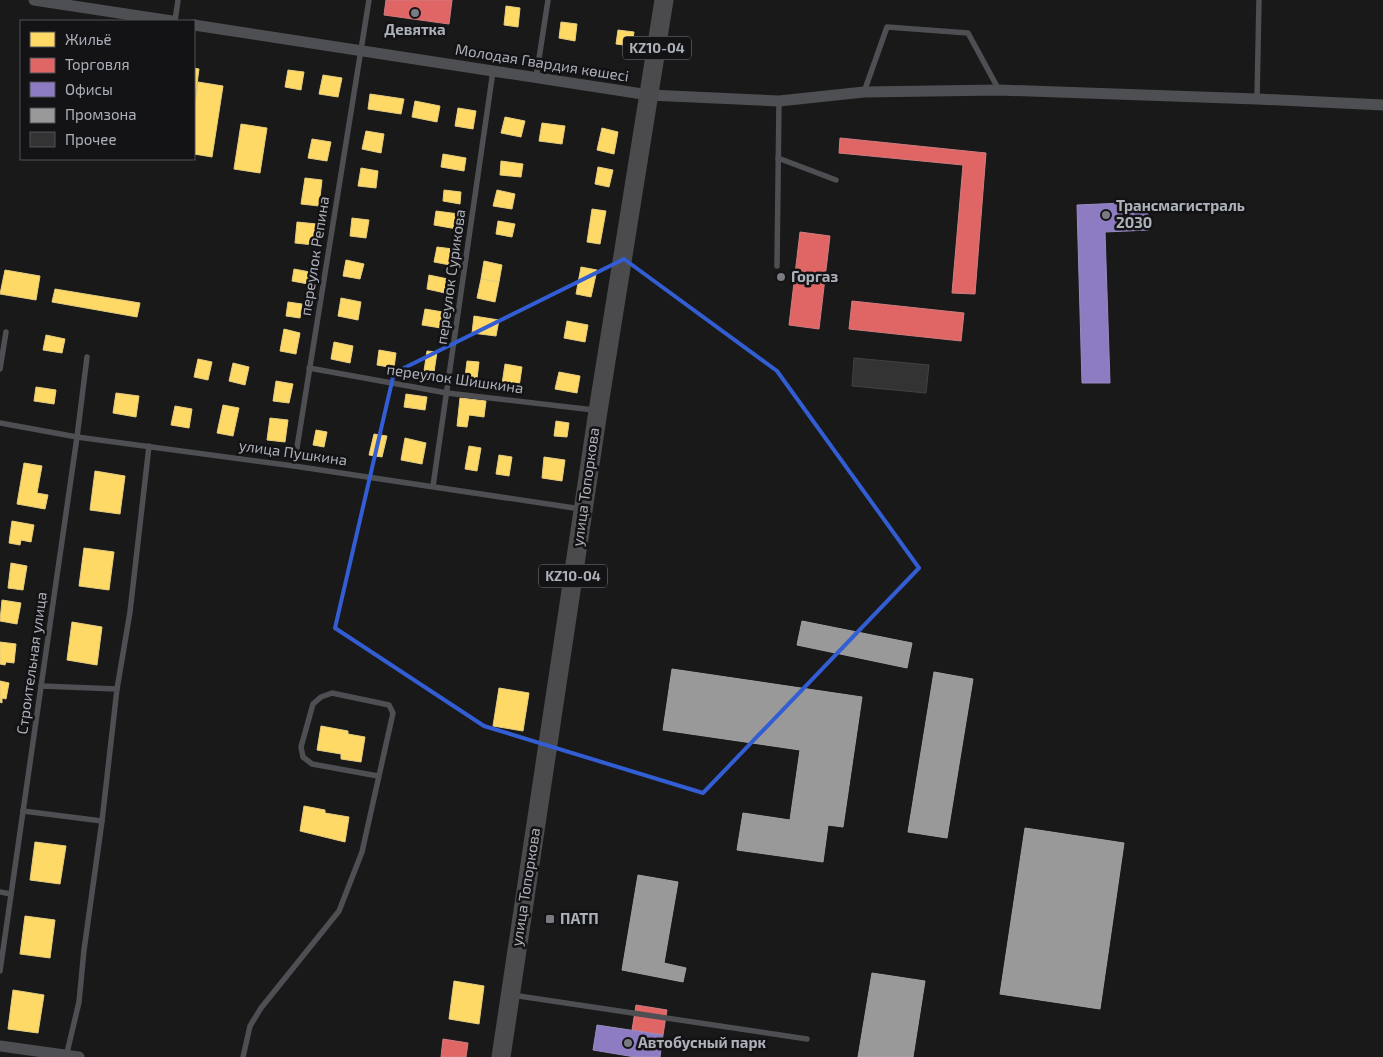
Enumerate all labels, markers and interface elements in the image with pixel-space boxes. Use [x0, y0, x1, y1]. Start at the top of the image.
marker: Девятка [409, 7, 421, 19]
legend [20, 20, 195, 160]
place label: Девятка [384, 20, 446, 38]
text: Жильё [65, 30, 112, 48]
road number: KZ10-04 [623, 36, 691, 59]
street label: Молодая Гвардия көшесі [454, 39, 630, 85]
text: Торговля [65, 55, 130, 73]
text: Офисы [65, 80, 113, 98]
text: Промзона [65, 105, 137, 123]
text: Прочее [65, 130, 117, 148]
street label: переулок Репина [296, 195, 333, 317]
place label: Трансмагистраль 2030 [1116, 196, 1245, 231]
street label: переулок Сурикова [432, 208, 469, 346]
marker: Трансмагистраль 2030 [1100, 209, 1112, 221]
place label: Горгаз [791, 267, 838, 285]
marker: Горгаз [775, 271, 787, 283]
street label: переулок Шишкина [385, 359, 525, 398]
street label: улица Топоркова [568, 426, 603, 548]
street label: улица Пушкина [238, 435, 348, 470]
road number: KZ10-04 [539, 564, 607, 588]
street label: Строительная улица [12, 590, 51, 736]
street label: улица Топоркова [507, 826, 544, 948]
place label: ПАТП [560, 909, 599, 927]
marker: ПАТП [544, 913, 556, 925]
place label: Автобусный парк [638, 1033, 766, 1051]
marker: Автобусный парк [622, 1037, 634, 1049]

